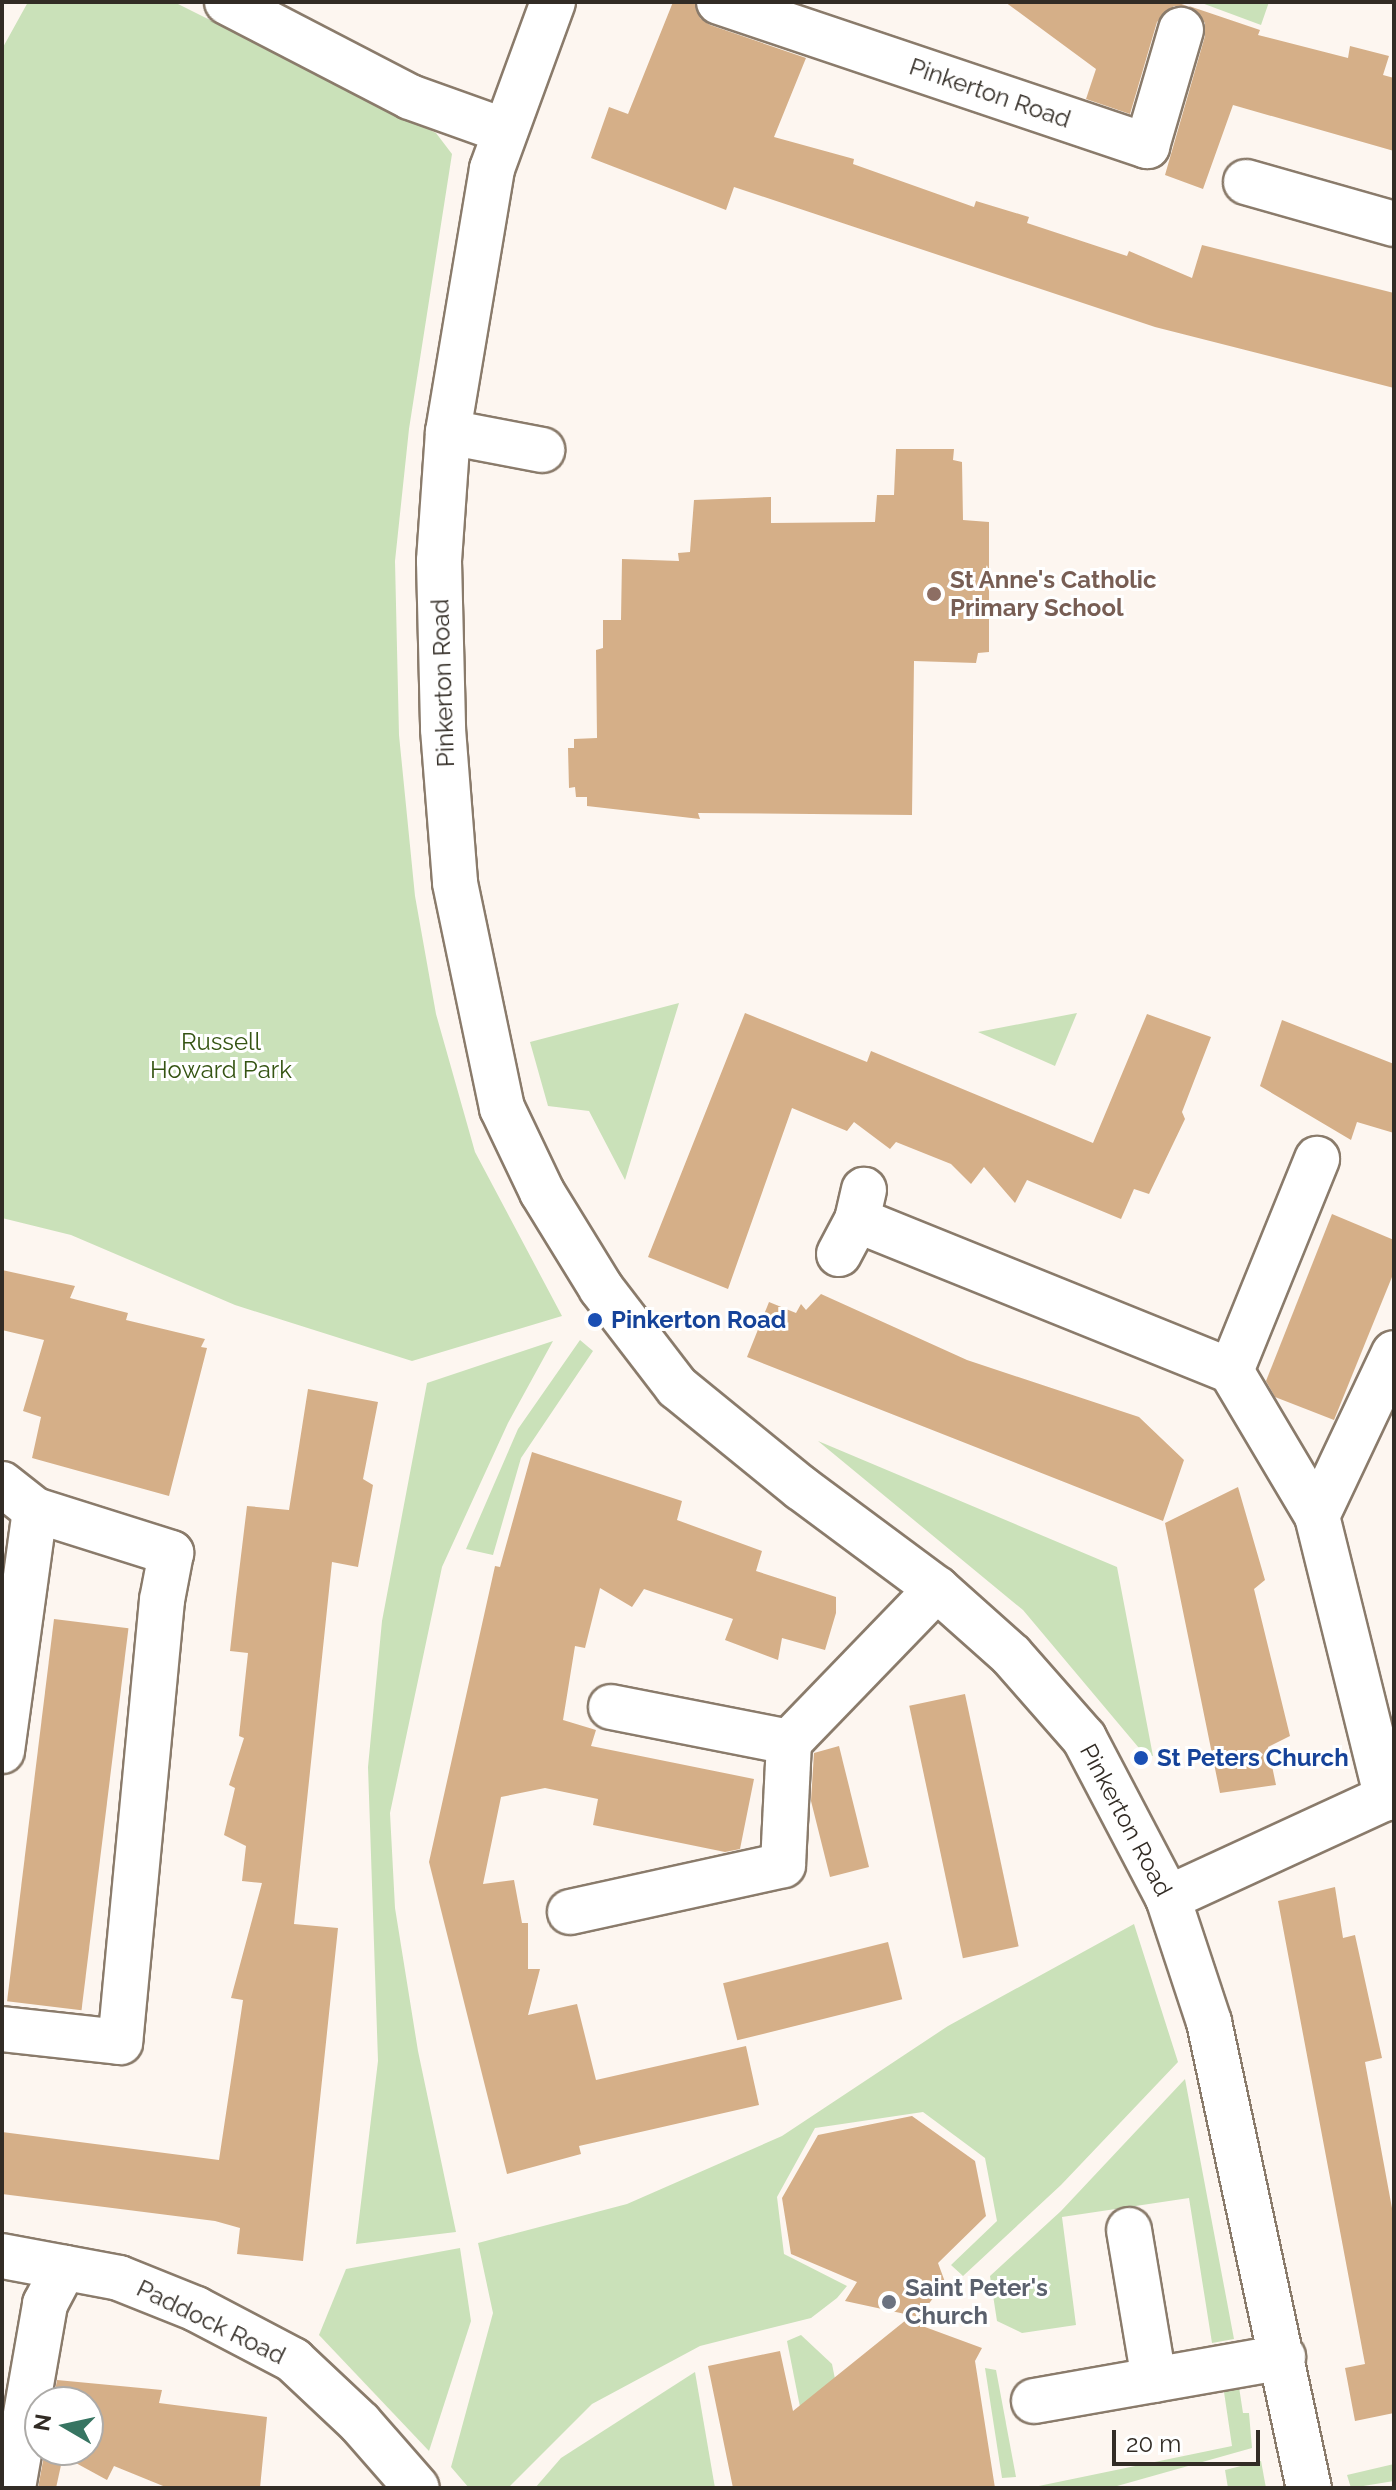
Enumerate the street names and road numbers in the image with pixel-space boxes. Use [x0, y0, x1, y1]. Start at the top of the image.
street label: Pinkerton Road [906, 52, 1074, 134]
street label: Pinkerton Road [426, 598, 460, 768]
street label: Pinkerton Road [1074, 1739, 1178, 1901]
street label: Paddock Road [132, 2274, 290, 2370]

